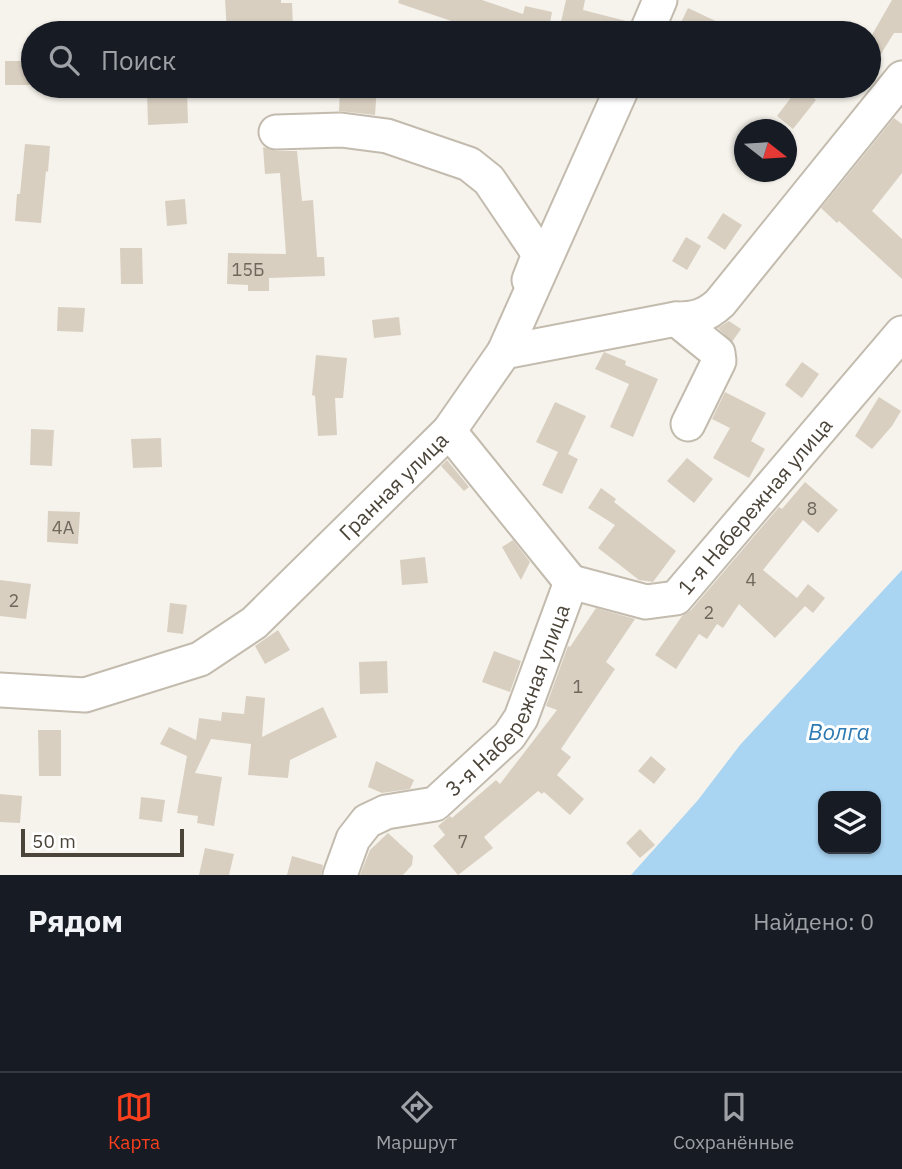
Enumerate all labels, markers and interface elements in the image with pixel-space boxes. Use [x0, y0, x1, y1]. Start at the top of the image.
search box [21, 21, 881, 98]
icon: search [45, 41, 83, 79]
text: Поиск [101, 43, 176, 77]
north arrow [734, 119, 797, 182]
house number: 15Б [231, 258, 265, 281]
street label: 1-я Набережная улица [671, 411, 838, 600]
street label: Гранная улица [332, 426, 454, 546]
house number: 8 [807, 497, 817, 520]
house number: 4А [52, 516, 75, 539]
house number: 4 [746, 568, 757, 591]
house number: 2 [9, 589, 19, 612]
street label: 3-я Набережная улица [439, 600, 576, 802]
house number: 2 [704, 601, 714, 624]
house number: 1 [573, 675, 583, 698]
water label: Волга [808, 716, 870, 746]
map controls [818, 791, 881, 854]
button: layers [818, 791, 881, 854]
scale bar [21, 826, 184, 858]
text: 50 m [32, 829, 76, 853]
house number: 7 [458, 830, 468, 853]
text: Рядом [28, 901, 123, 940]
text: Найдено: 0 [753, 906, 874, 936]
tab: Карта [108, 1088, 160, 1154]
tab: Маршрут [376, 1088, 457, 1154]
tab: Сохранённые [673, 1088, 794, 1154]

